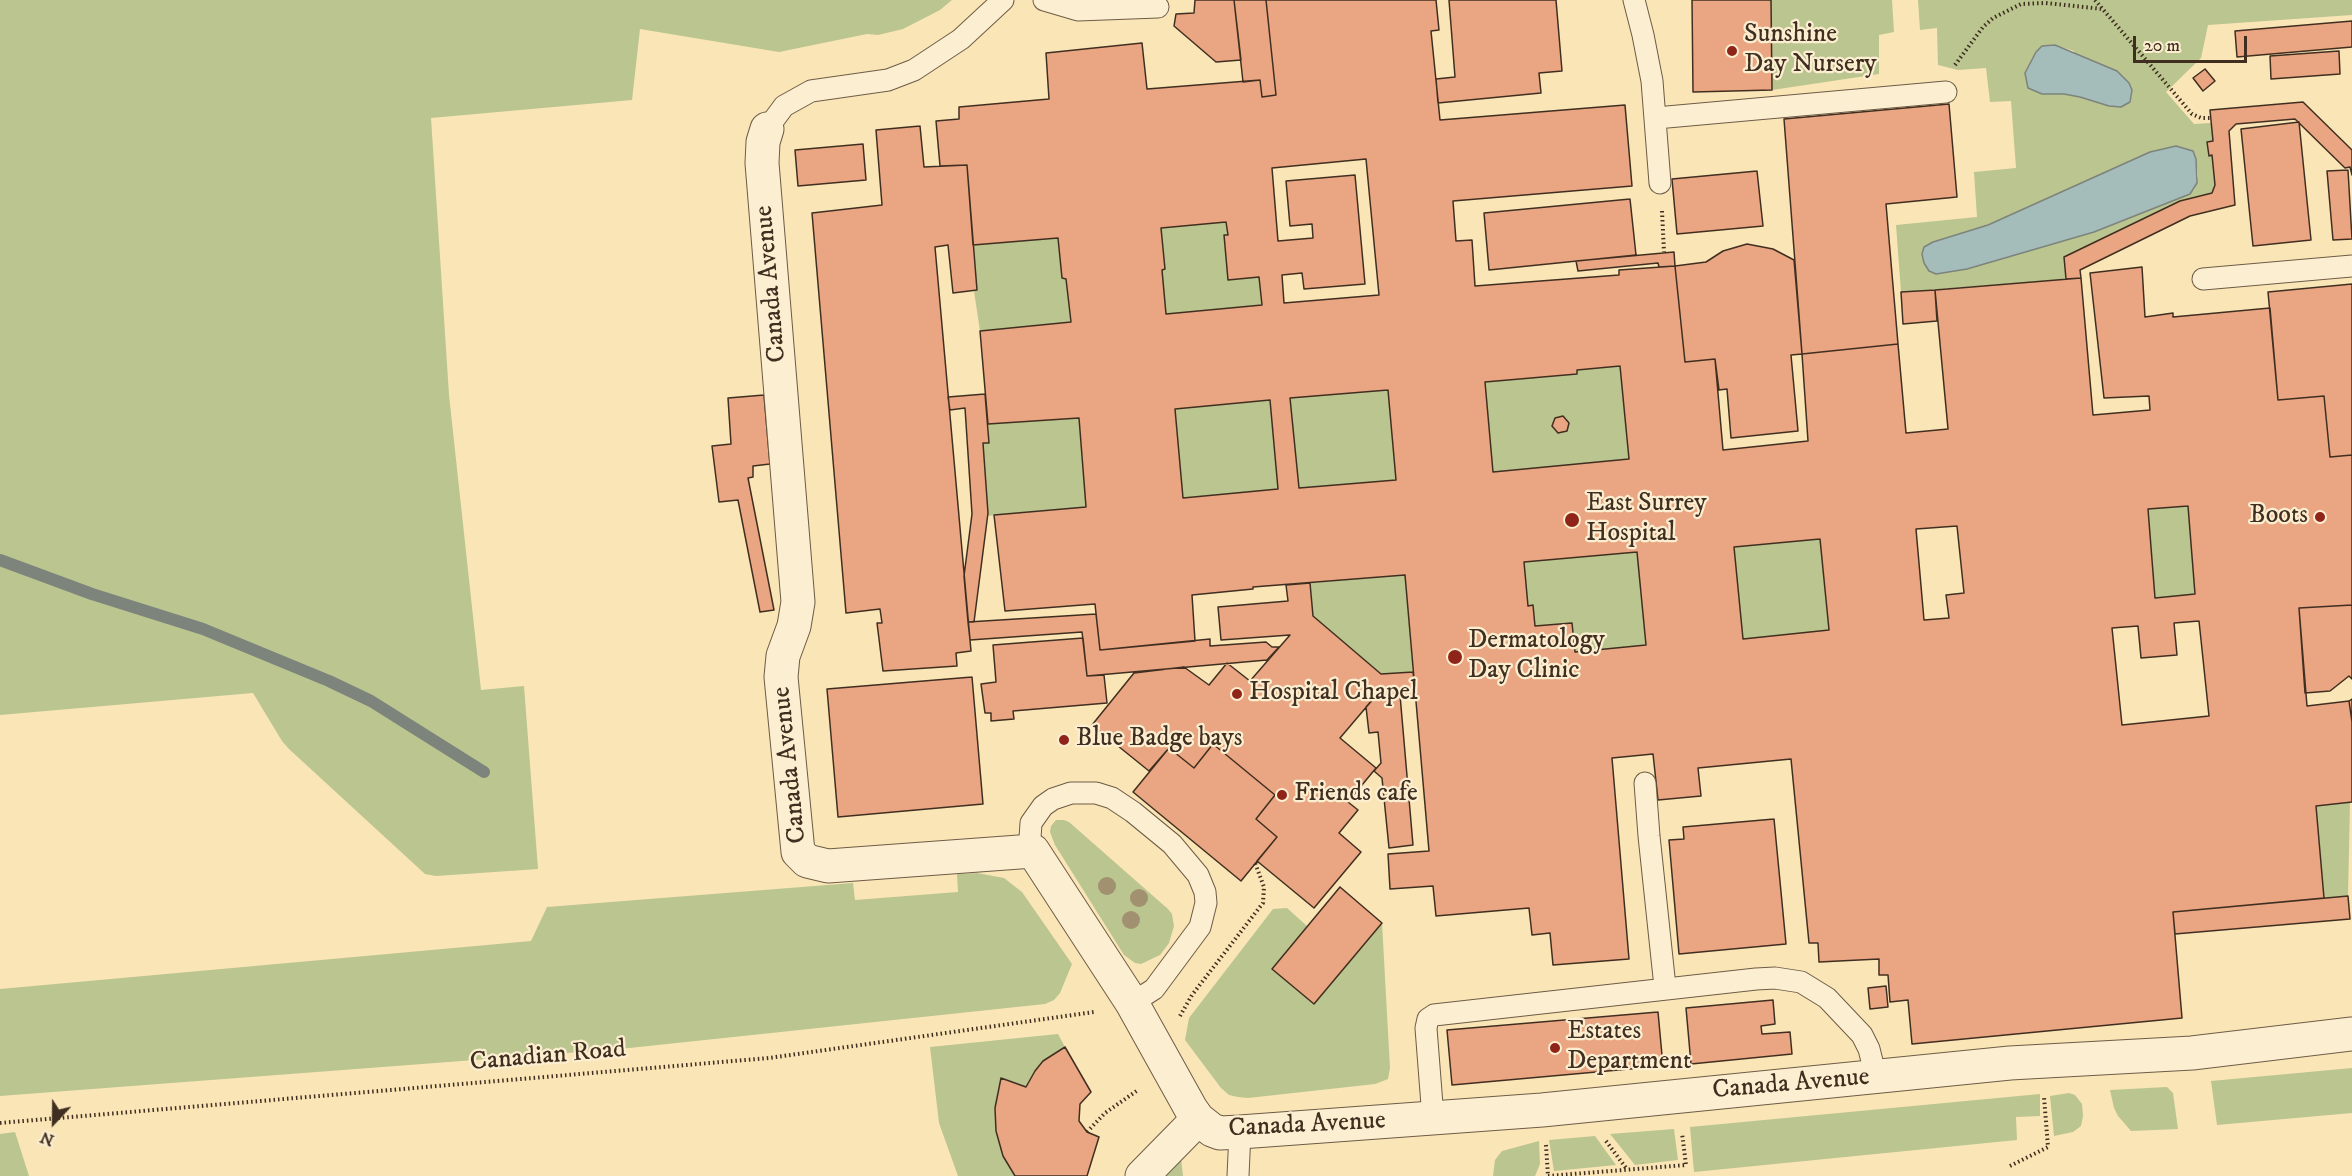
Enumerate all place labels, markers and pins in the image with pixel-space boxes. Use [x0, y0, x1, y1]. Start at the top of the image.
place label: Sunshine Day Nursery [1744, 20, 1877, 82]
marker: Sunshine Day Nursery [1725, 44, 1739, 58]
place label: East Surrey Hospital [1586, 489, 1707, 550]
place label: Boots [2249, 501, 2308, 533]
marker: Boots [2313, 510, 2327, 524]
marker: East Surrey Hospital [1563, 511, 1581, 529]
place label: Dermatology Day Clinic [1468, 626, 1605, 688]
marker: Dermatology Day Clinic [1446, 648, 1464, 666]
place label: Hospital Chapel [1249, 678, 1418, 710]
marker: Hospital Chapel [1230, 687, 1244, 701]
place label: Blue Badge bays [1076, 724, 1243, 756]
marker: Blue Badge bays [1057, 733, 1071, 747]
place label: Friends cafe [1294, 779, 1418, 811]
marker: Friends cafe [1275, 788, 1289, 802]
place label: Estates Department [1567, 1017, 1691, 1078]
marker: Estates Department [1548, 1041, 1562, 1055]

